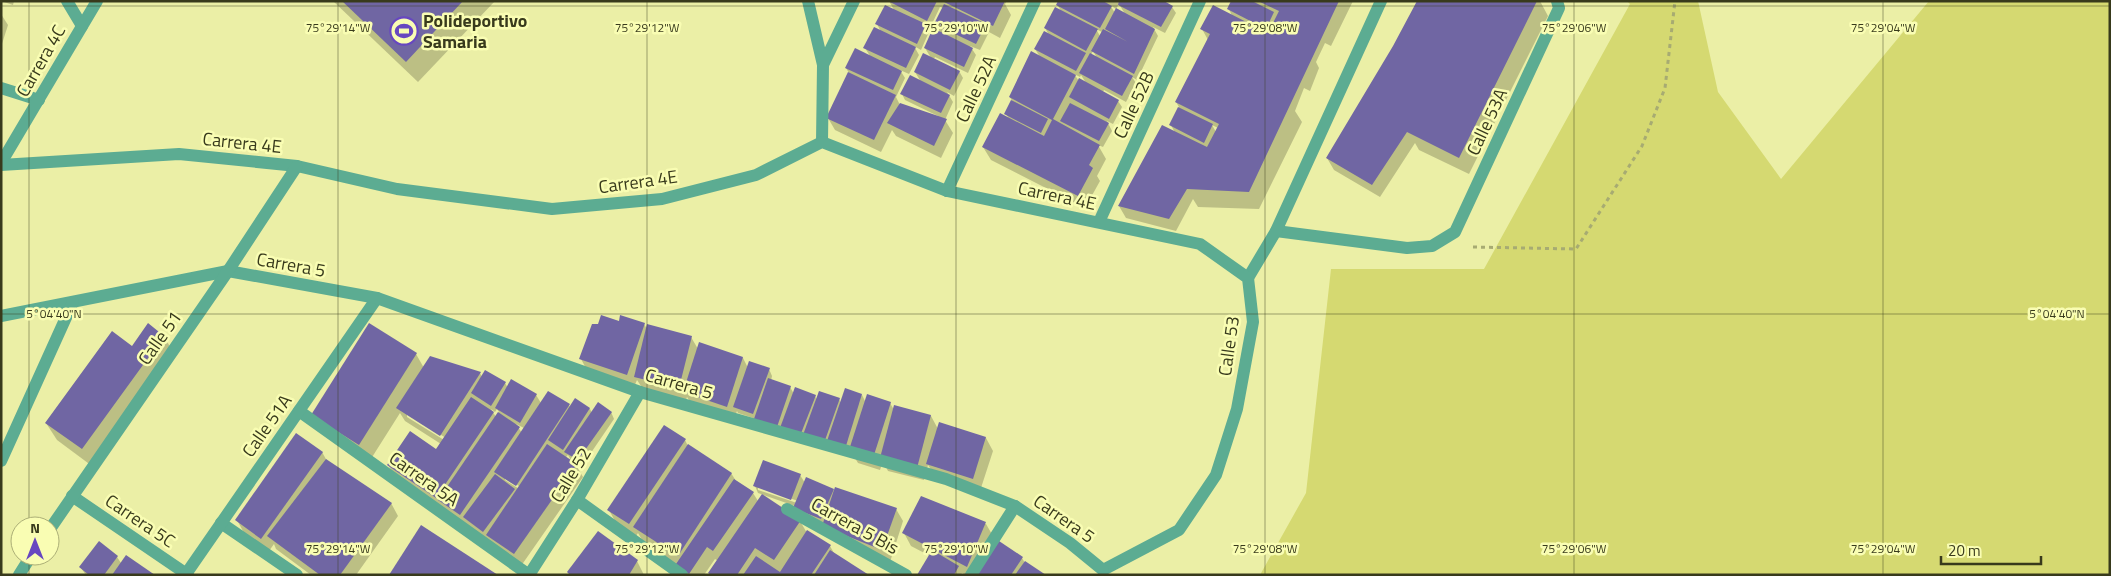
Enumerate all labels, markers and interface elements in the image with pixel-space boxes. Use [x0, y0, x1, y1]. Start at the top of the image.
place label: Polideportivo Samaria [423, 7, 527, 55]
sports icon: Polideportivo Samaria [389, 16, 419, 46]
text: 75°29'14"W [306, 18, 371, 37]
text: 75°29'12"W [615, 18, 680, 37]
text: 75°29'10"W [924, 18, 989, 37]
text: 75°29'08"W [1233, 18, 1298, 37]
text: 75°29'06"W [1542, 18, 1607, 37]
text: 75°29'04"W [1851, 18, 1916, 37]
street label: Carrera 4C [9, 20, 72, 102]
street label: Calle 52A [948, 51, 1003, 127]
street label: Calle 52B [1106, 67, 1161, 143]
street label: Calle 53A [1459, 84, 1514, 160]
street label: Carrera 4E [201, 125, 283, 160]
street label: Carrera 4E [597, 163, 679, 200]
street label: Carrera 4E [1015, 174, 1099, 217]
street label: Carrera 5 [255, 245, 328, 284]
text: 5°04'40"N [26, 304, 82, 323]
text: 5°04'40"N [2029, 304, 2085, 323]
street label: Calle 51 [131, 305, 188, 370]
street label: Calle 53 [1211, 314, 1246, 378]
street label: Carrera 5 [642, 361, 716, 406]
street label: Calle 51A [235, 389, 298, 463]
street label: Calle 52 [543, 442, 598, 508]
street label: Carrera 5A [384, 445, 465, 513]
street label: Carrera 5C [100, 487, 181, 554]
street label: Carrera 5 [1028, 488, 1100, 550]
street label: Carrera 5 Bis [806, 490, 904, 561]
north arrow [10, 516, 60, 566]
text: N [30, 517, 40, 538]
scale bar [1941, 534, 2041, 566]
text: 75°29'14"W [306, 539, 371, 558]
text: 75°29'12"W [615, 539, 680, 558]
text: 75°29'10"W [924, 539, 989, 558]
text: 75°29'08"W [1233, 539, 1298, 558]
text: 75°29'06"W [1542, 539, 1607, 558]
text: 75°29'04"W [1851, 539, 1916, 558]
text: 20 m [1948, 539, 1981, 562]

